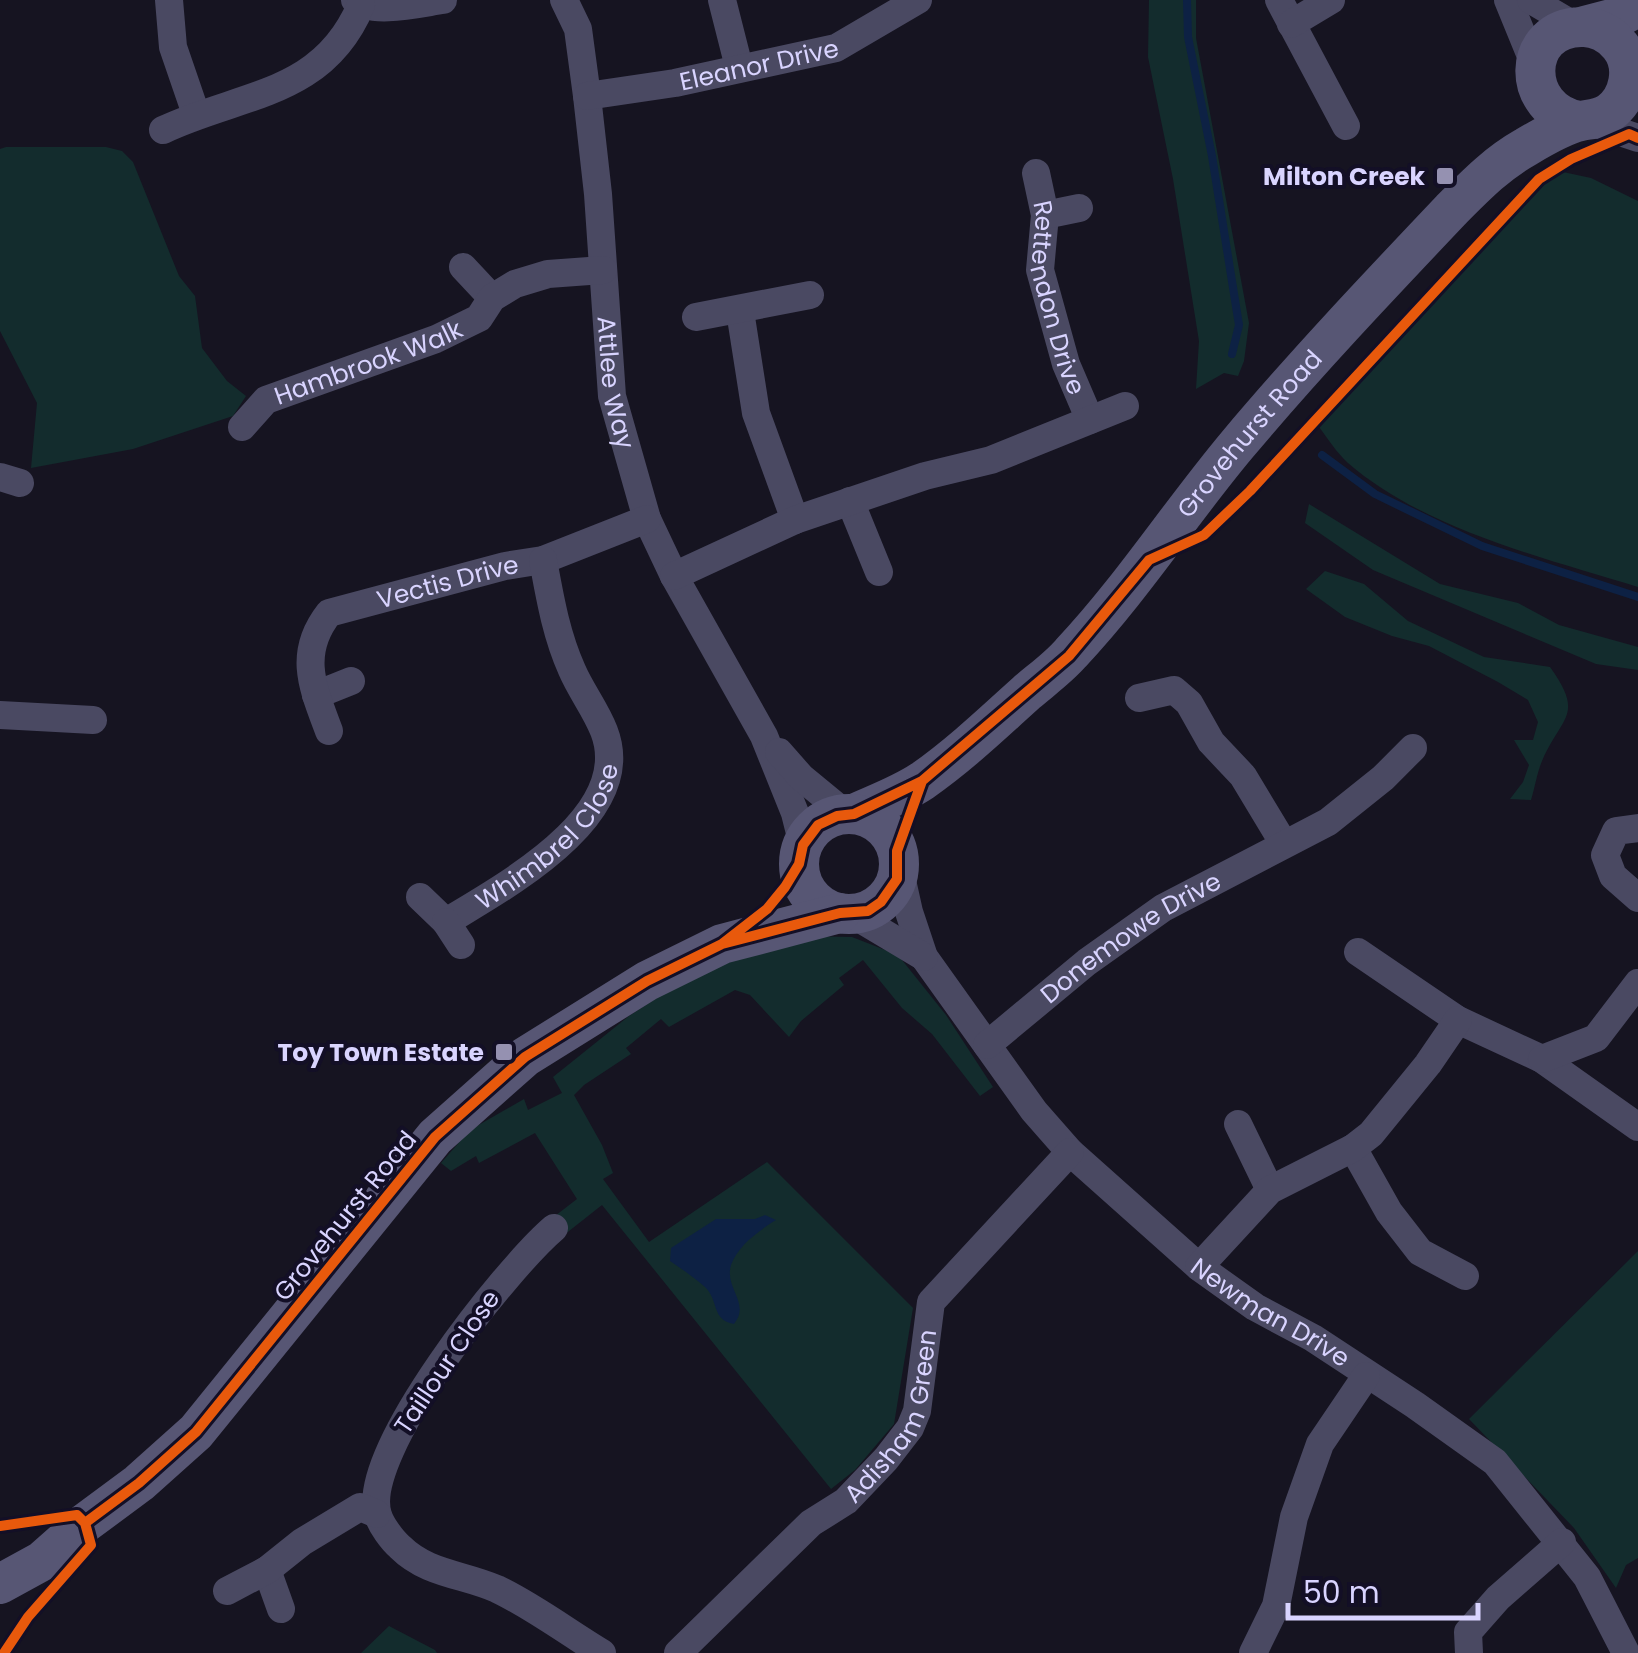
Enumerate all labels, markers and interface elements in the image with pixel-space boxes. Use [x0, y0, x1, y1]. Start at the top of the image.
street label: Eleanor Drive [676, 30, 842, 99]
place label: Milton Creek [1263, 159, 1426, 194]
marker: Milton Creek [1434, 165, 1456, 187]
street label: Rettendon Drive [1022, 197, 1095, 400]
street label: Hambrook Walk [269, 311, 468, 413]
street label: Attlee Way [589, 315, 644, 453]
street label: Grovehurst Road [1168, 342, 1330, 525]
street label: Vectis Drive [373, 547, 521, 617]
street label: Whimbrel Close [469, 761, 626, 918]
street label: Donemowe Drive [1033, 863, 1227, 1011]
place label: Toy Town Estate [278, 1035, 484, 1070]
marker: Toy Town Estate [493, 1041, 515, 1063]
street label: Grovehurst Road [265, 1124, 425, 1308]
street label: Newman Drive [1184, 1249, 1357, 1375]
street label: Taillour Close [386, 1283, 508, 1441]
street label: Adisham Green [836, 1327, 945, 1510]
scale bar [1288, 1558, 1478, 1620]
text: 50 m [1303, 1571, 1380, 1614]

